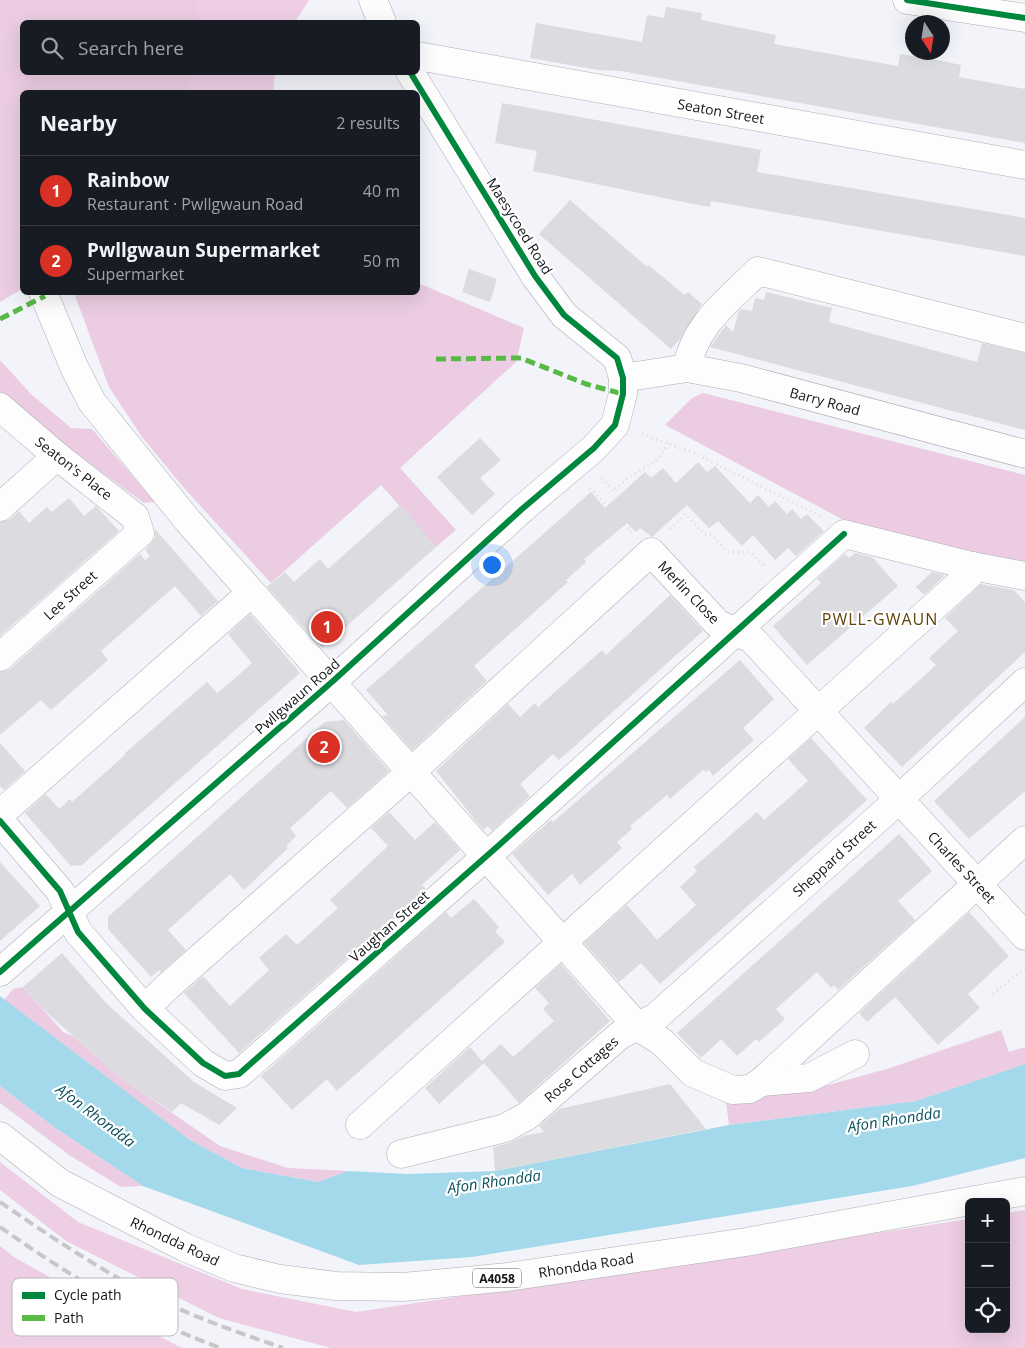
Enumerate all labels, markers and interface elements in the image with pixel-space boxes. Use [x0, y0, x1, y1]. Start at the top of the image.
north arrow [905, 15, 950, 60]
search box [20, 20, 420, 75]
icon: search [38, 34, 66, 62]
text: Search here [78, 35, 184, 61]
street label: Seaton Street [676, 94, 766, 128]
text: Nearby [40, 109, 117, 137]
text: 2 results [336, 112, 400, 134]
text: Rainbow [87, 167, 169, 193]
street label: Maesycoed Road [483, 174, 557, 278]
text: 1 [51, 180, 61, 202]
text: 40 m [363, 180, 400, 202]
text: Restaurant · Pwllgwaun Road [87, 193, 303, 215]
text: Pwllgwaun Supermarket [87, 237, 320, 263]
text: 2 [51, 250, 61, 272]
text: 50 m [363, 250, 400, 272]
text: Supermarket [87, 263, 184, 285]
street label: Barry Road [788, 382, 862, 420]
street label: Seaton's Place [32, 432, 117, 504]
your location [479, 552, 505, 578]
street label: Merlin Close [654, 556, 724, 628]
street label: Lee Street [39, 566, 101, 624]
pin: 1 [311, 608, 343, 646]
district label: PWLL-GWAUN [822, 608, 938, 630]
street label: Pwllgwaun Road [250, 654, 344, 738]
pin: 2 [308, 728, 340, 766]
street label: Sheppard Street [788, 815, 880, 901]
street label: Charles Street [924, 827, 1000, 907]
street label: Vaughan Street [345, 886, 433, 966]
street label: Rose Cottages [540, 1031, 622, 1106]
water label: Afon Rhondda [52, 1078, 140, 1152]
water label: Afon Rhondda [845, 1102, 943, 1136]
water label: Afon Rhondda [445, 1164, 543, 1198]
map controls [965, 1198, 1010, 1333]
button: + [965, 1198, 1010, 1243]
street label: Rhondda Road [127, 1212, 223, 1270]
button: − [965, 1243, 1010, 1288]
street label: Rhondda Road [537, 1248, 635, 1282]
road number: A4058 [473, 1268, 521, 1288]
legend [12, 1278, 178, 1336]
text: Cycle path [54, 1285, 122, 1304]
button: locate [965, 1288, 1010, 1333]
text: Path [54, 1308, 84, 1327]

